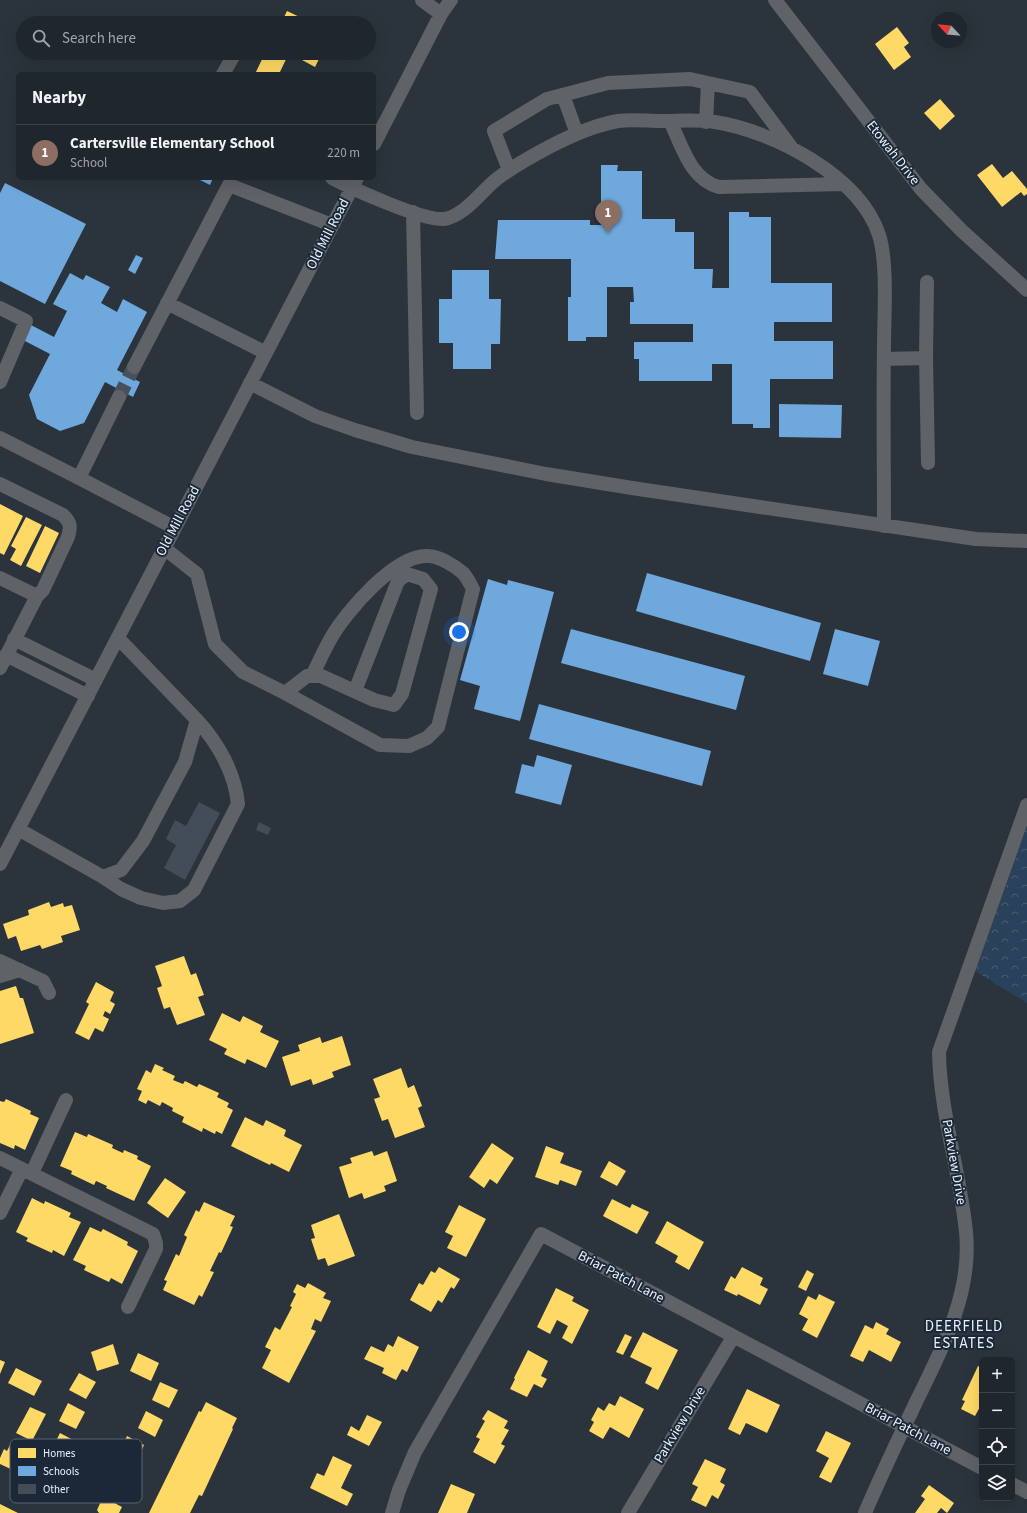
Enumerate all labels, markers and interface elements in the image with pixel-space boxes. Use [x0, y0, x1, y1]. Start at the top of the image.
north arrow [931, 12, 967, 48]
search box [16, 16, 376, 60]
icon: search [30, 27, 52, 49]
text: Search here [62, 28, 136, 49]
text: Nearby [32, 86, 86, 110]
street label: Etowah Drive [861, 117, 925, 189]
text: Cartersville Elementary School [70, 133, 274, 154]
text: 1 [42, 144, 48, 162]
text: 220 m [327, 144, 360, 162]
text: School [70, 154, 107, 172]
street label: Old Mill Road [302, 195, 354, 273]
pin: 1 [595, 200, 621, 233]
street label: Old Mill Road [151, 482, 205, 560]
your location [449, 622, 469, 642]
street label: Parkview Drive [937, 1118, 971, 1206]
street label: Briar Patch Lane [574, 1246, 668, 1308]
district label: DEERFIELD ESTATES [925, 1316, 1003, 1354]
map controls [979, 1357, 1015, 1501]
button: + [979, 1357, 1015, 1393]
street label: Parkview Drive [649, 1383, 711, 1467]
button: − [979, 1393, 1015, 1429]
street label: Briar Patch Lane [861, 1398, 955, 1460]
button: locate [979, 1429, 1015, 1465]
legend [10, 1439, 142, 1503]
text: Homes [43, 1446, 76, 1461]
text: Schools [43, 1464, 80, 1479]
button: layers [979, 1465, 1015, 1501]
text: Other [43, 1482, 69, 1497]

